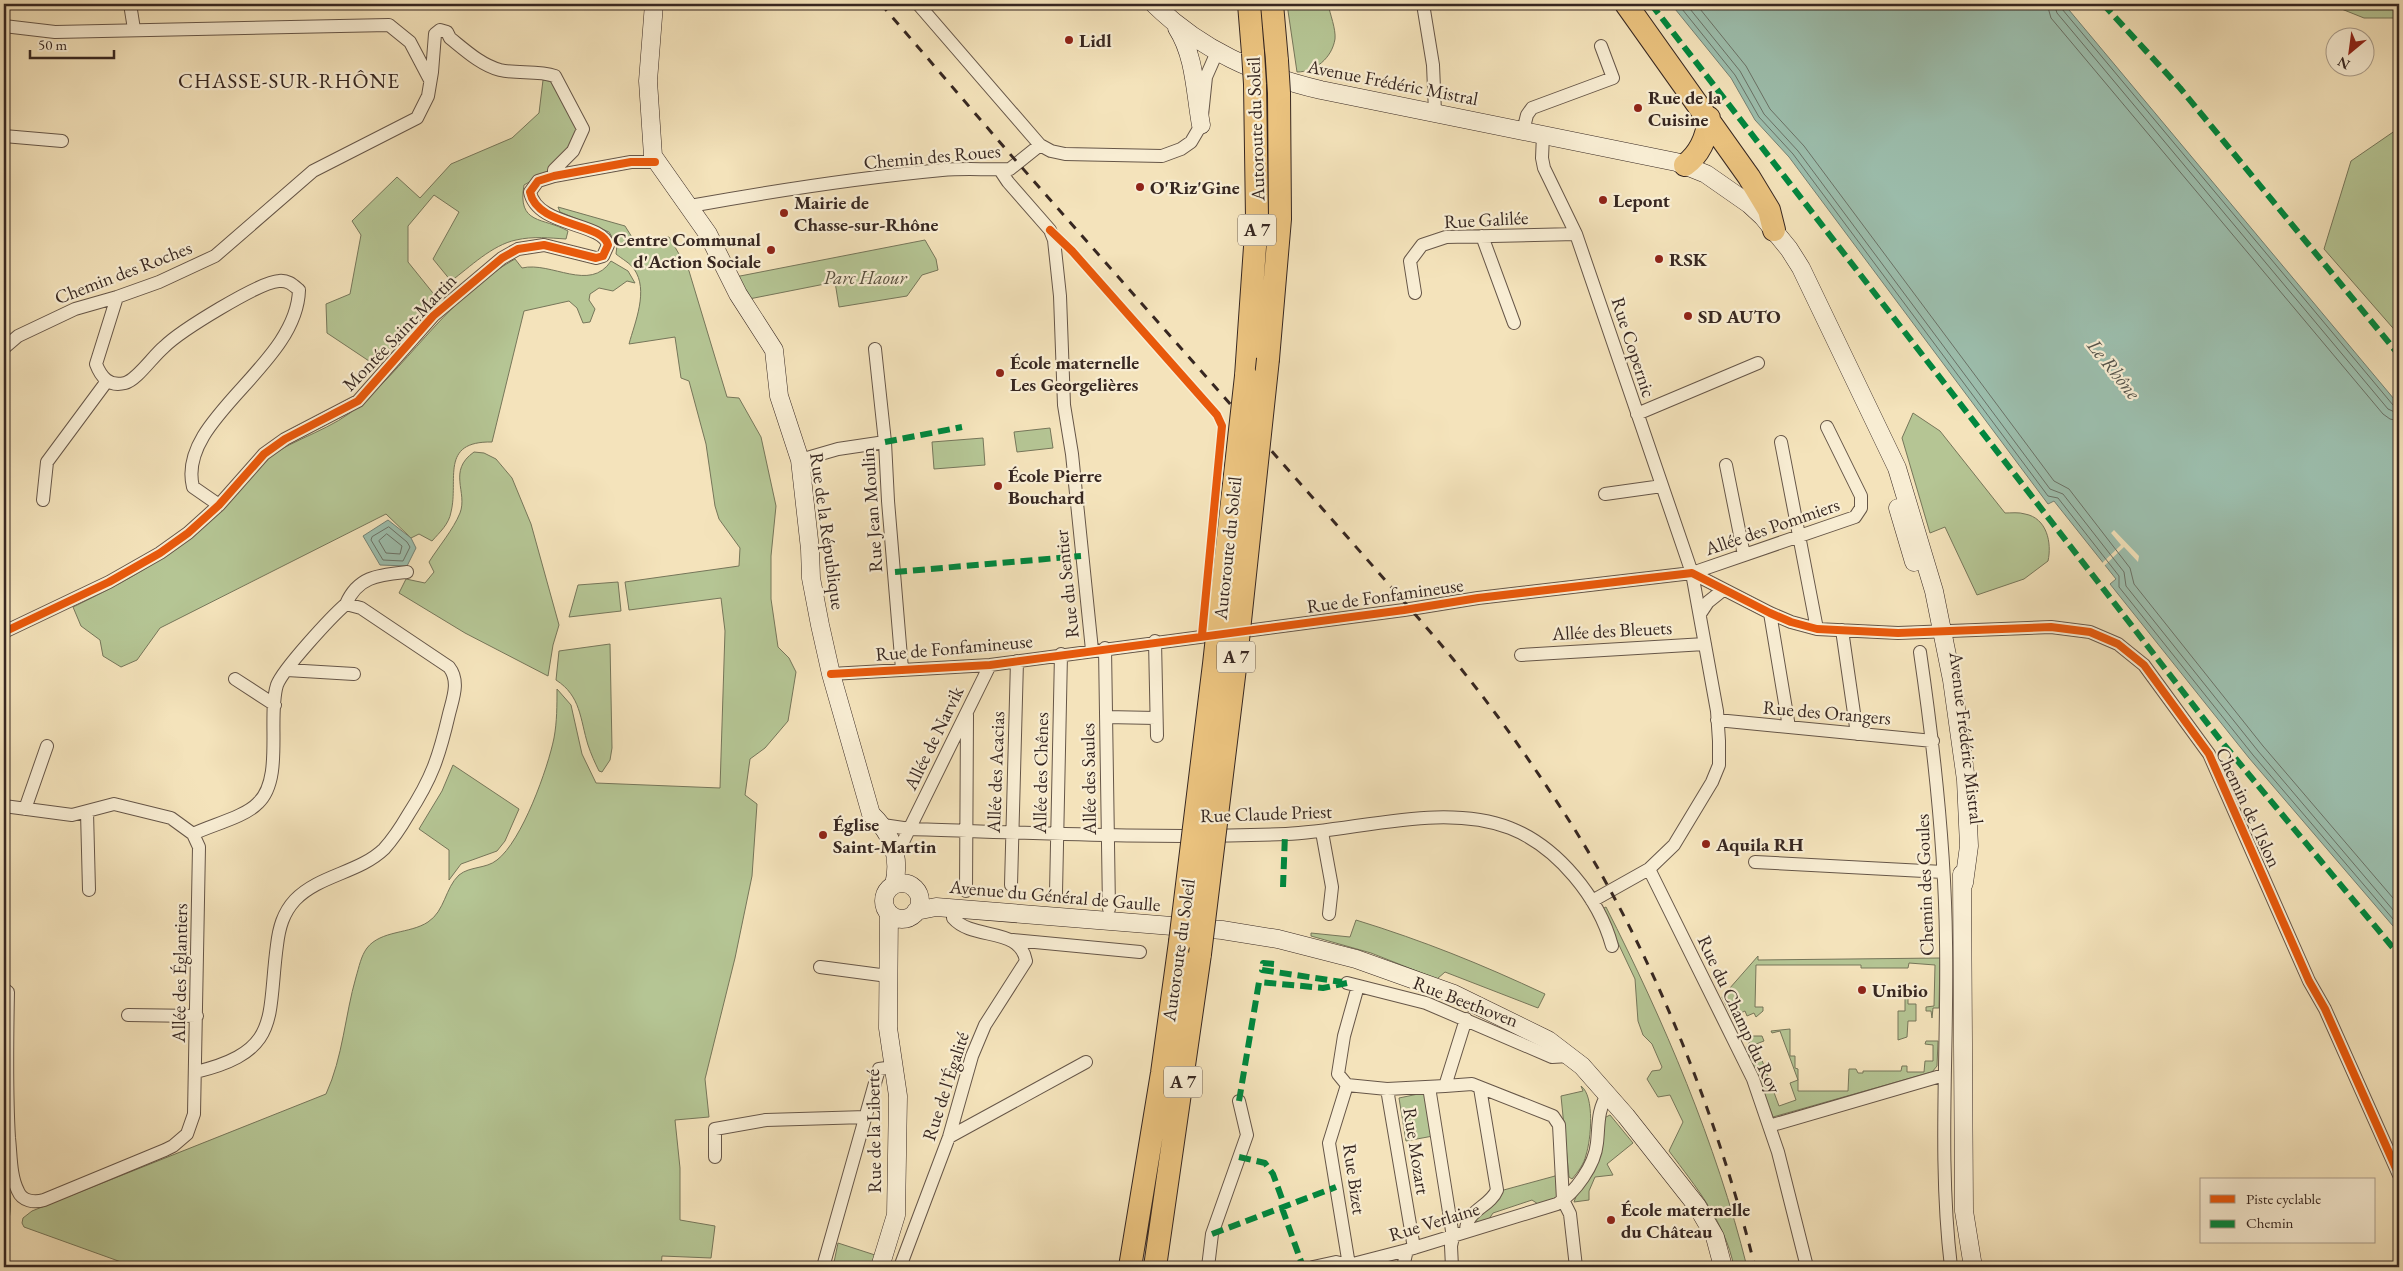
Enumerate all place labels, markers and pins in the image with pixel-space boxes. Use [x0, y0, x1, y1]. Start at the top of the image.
place label: Lidl [1079, 28, 1112, 53]
marker: Lidl [1063, 34, 1075, 46]
place label: Rue de la Cuisine [1648, 85, 1722, 132]
marker: Rue de la Cuisine [1632, 102, 1644, 114]
place label: O'Riz'Gine [1150, 175, 1240, 200]
marker: O'Riz'Gine [1134, 181, 1146, 193]
place label: Lepont [1613, 188, 1670, 213]
place label: Mairie de Chasse-sur-Rhône [794, 190, 939, 237]
marker: Lepont [1597, 194, 1609, 206]
marker: Mairie de Chasse-sur-Rhône [778, 207, 790, 219]
place label: Centre Communal d'Action Sociale [613, 227, 762, 274]
marker: Centre Communal d'Action Sociale [765, 244, 777, 256]
place label: RSK [1669, 247, 1708, 272]
marker: RSK [1653, 253, 1665, 265]
place label: SD AUTO [1698, 304, 1781, 329]
marker: SD AUTO [1682, 310, 1694, 322]
place label: École maternelle Les Georgelières [1010, 350, 1139, 397]
marker: École maternelle Les Georgelières [994, 367, 1006, 379]
place label: École Pierre Bouchard [1008, 463, 1102, 510]
marker: École Pierre Bouchard [992, 480, 1004, 492]
place label: Église Saint-Martin [833, 812, 937, 859]
marker: Église Saint-Martin [817, 829, 829, 841]
place label: Aquila RH [1715, 832, 1804, 857]
marker: Aquila RH [1700, 838, 1712, 850]
place label: Unibio [1872, 978, 1928, 1003]
marker: Unibio [1856, 984, 1868, 996]
place label: École maternelle du Château [1621, 1197, 1750, 1244]
marker: École maternelle du Château [1605, 1214, 1617, 1226]

